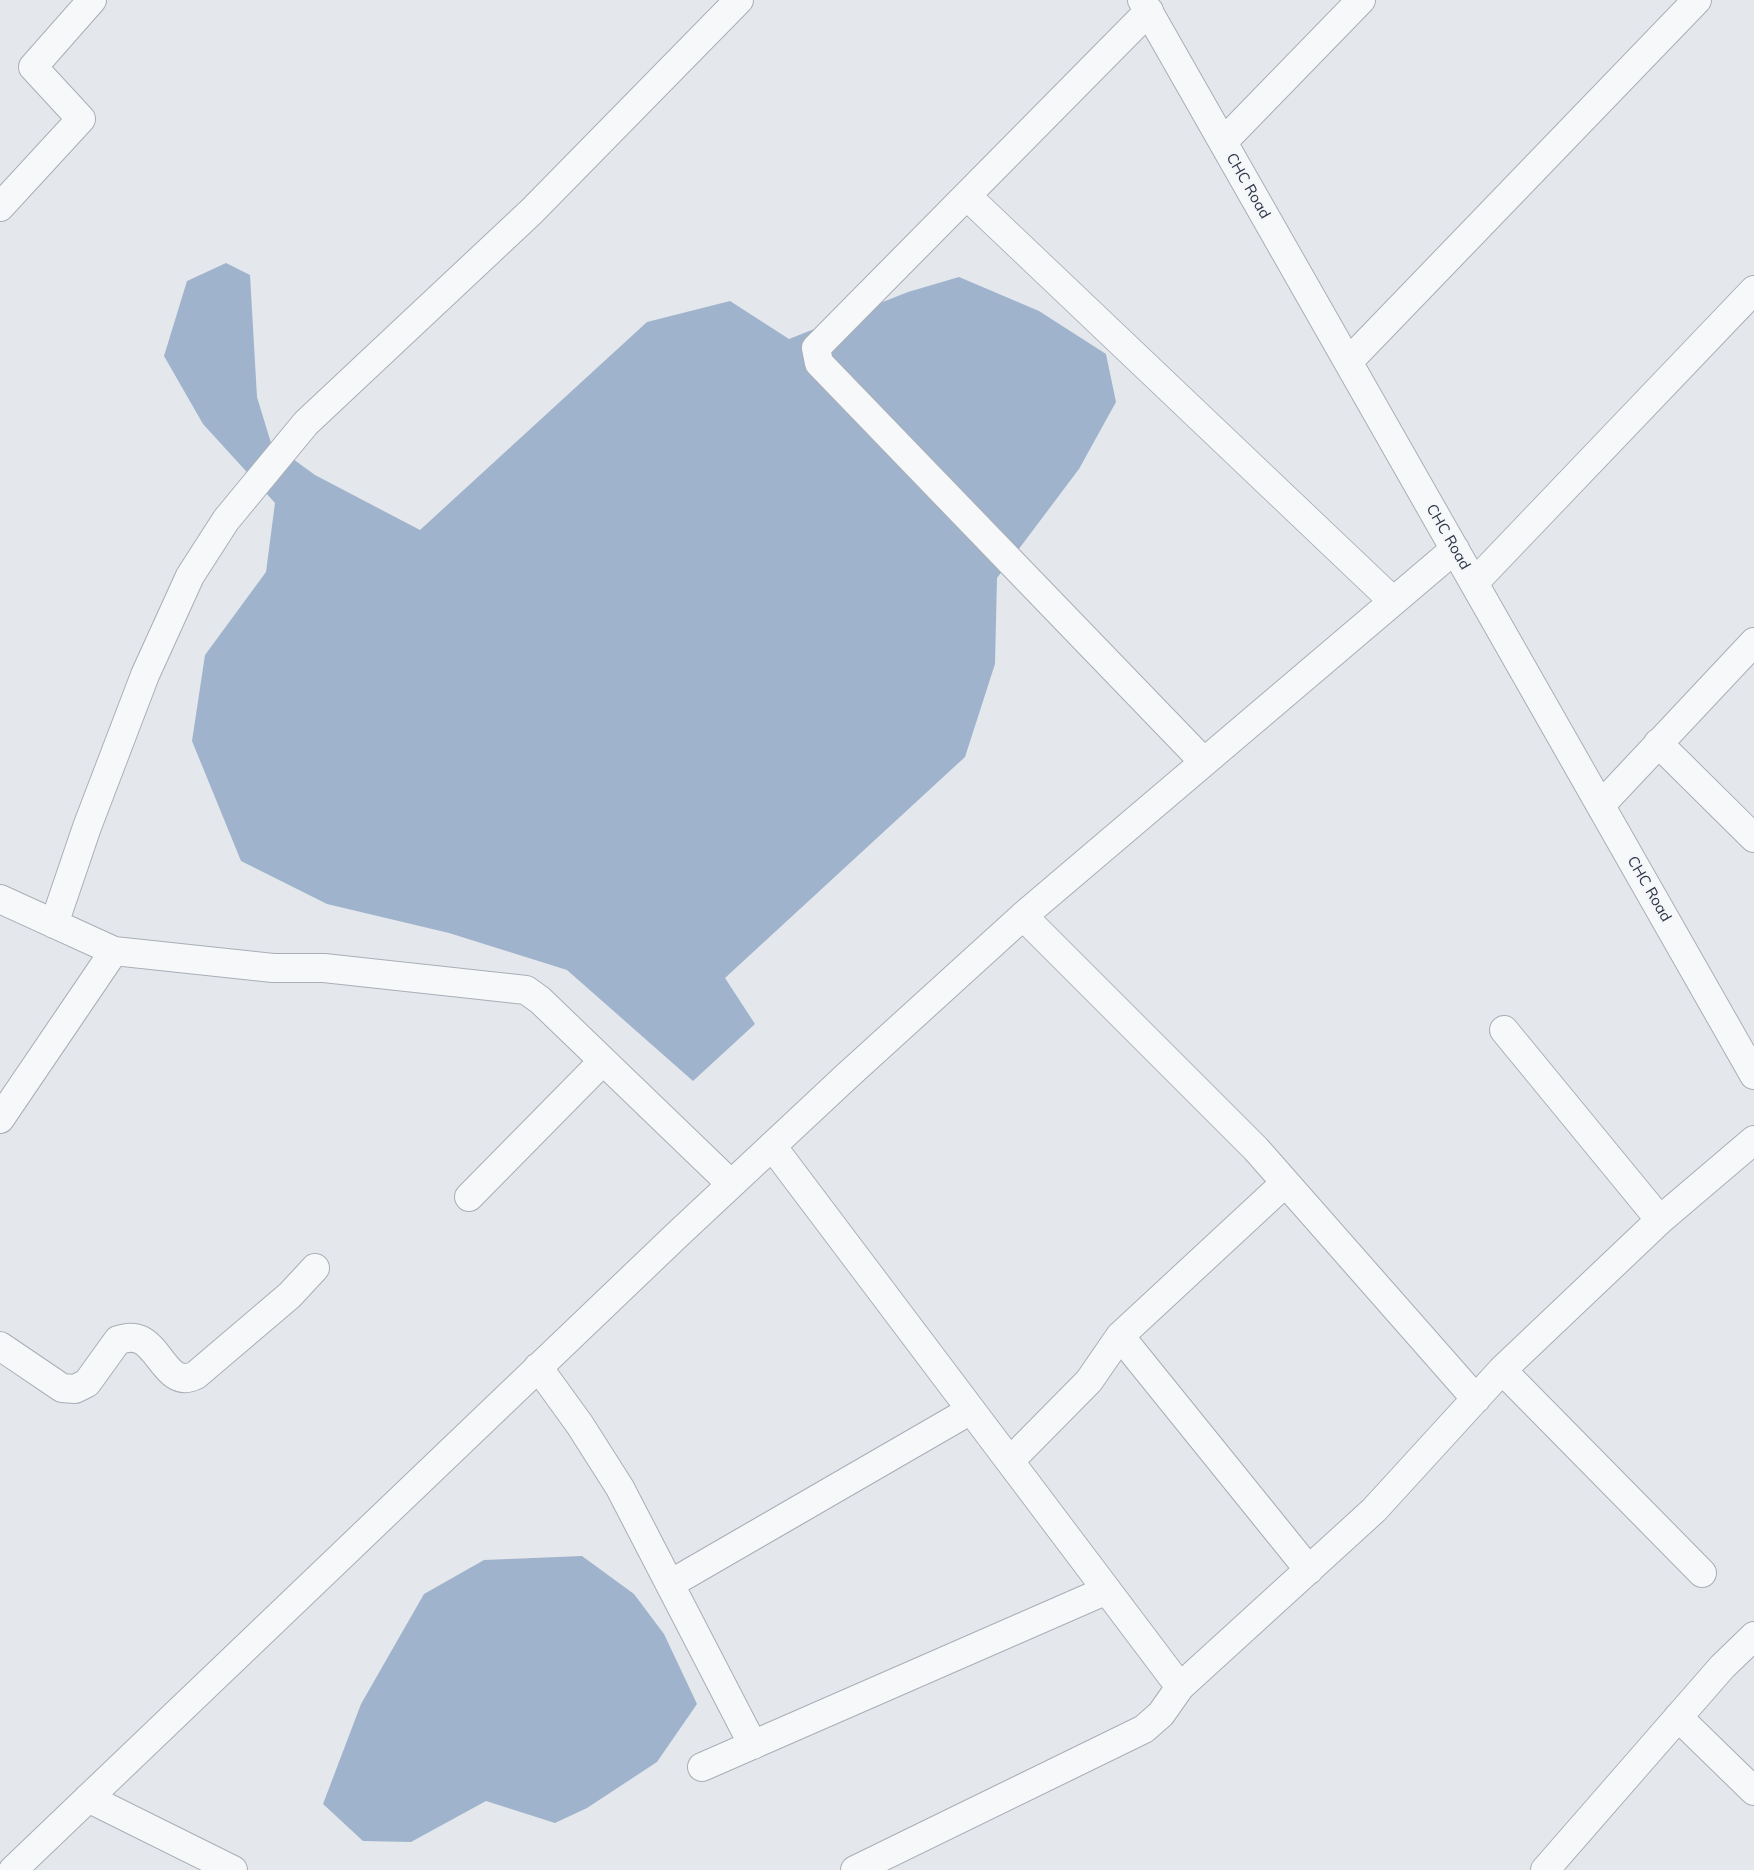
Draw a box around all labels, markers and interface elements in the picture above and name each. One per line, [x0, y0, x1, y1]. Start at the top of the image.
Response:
street label: CHC Road [1222, 150, 1274, 222]
street label: CHC Road [1422, 501, 1474, 573]
street label: CHC Road [1623, 853, 1675, 925]

